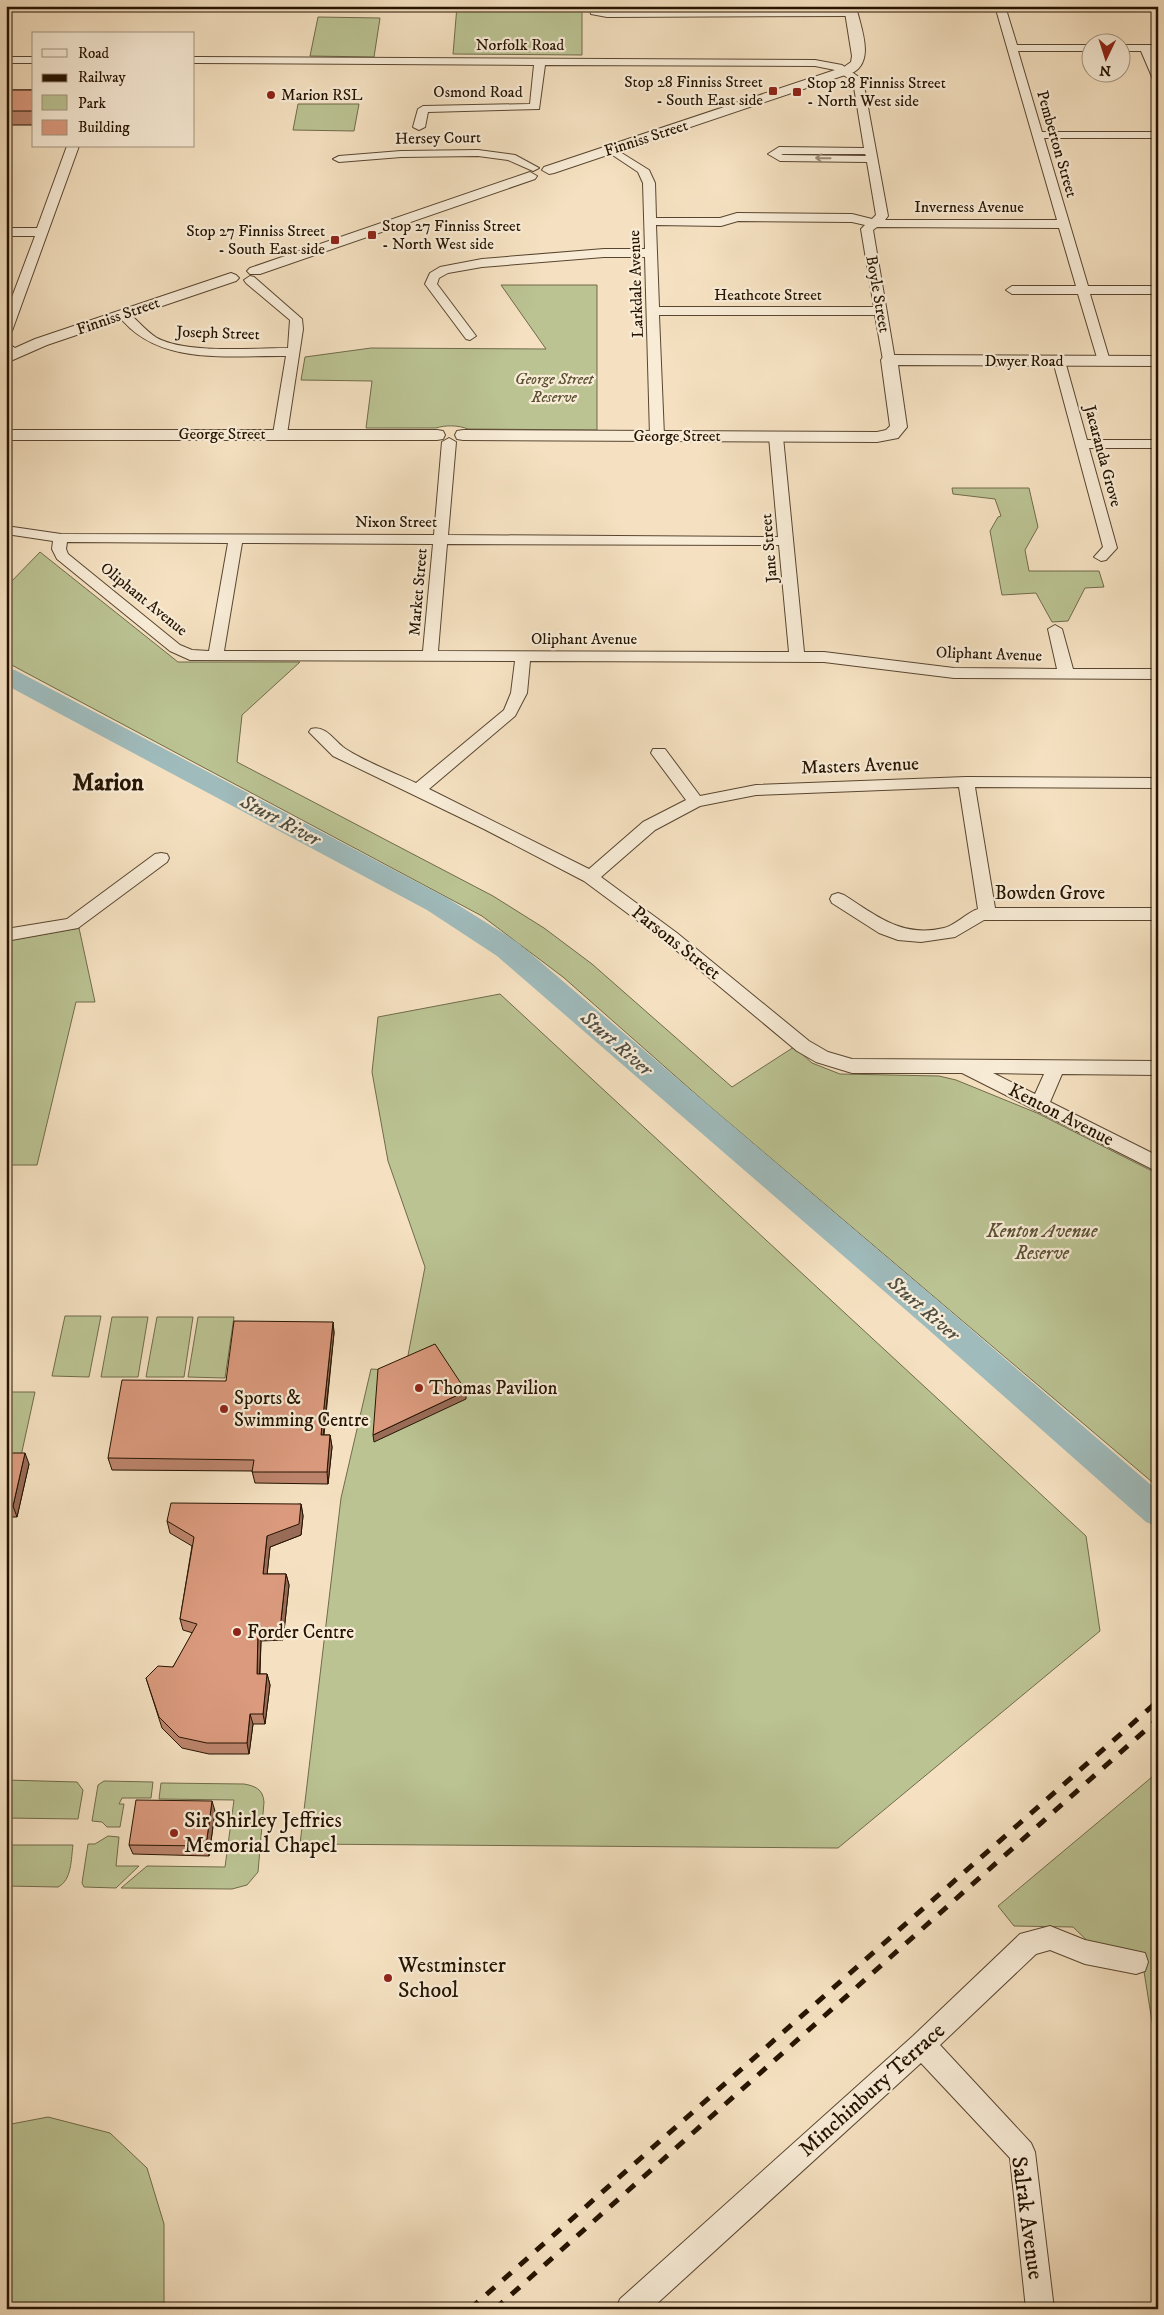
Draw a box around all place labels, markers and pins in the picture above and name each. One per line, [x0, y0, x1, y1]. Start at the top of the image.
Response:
place label: Stop 28 Finniss Street - South East side [624, 72, 763, 110]
place label: Stop 28 Finniss Street - North West side [807, 73, 946, 111]
place label: Marion RSL [281, 85, 363, 105]
marker: Stop 28 Finniss Street - South East side [767, 85, 779, 97]
marker: Stop 28 Finniss Street - North West side [791, 86, 803, 98]
marker: Marion RSL [265, 89, 277, 101]
place label: Stop 27 Finniss Street - North West side [382, 216, 521, 254]
place label: Stop 27 Finniss Street - South East side [186, 221, 325, 259]
marker: Stop 27 Finniss Street - North West side [366, 229, 378, 241]
marker: Stop 27 Finniss Street - South East side [329, 234, 341, 246]
place label: Thomas Pavilion [429, 1377, 557, 1400]
marker: Thomas Pavilion [413, 1382, 425, 1394]
place label: Sports & Swimming Centre [234, 1387, 369, 1432]
marker: Sports & Swimming Centre [218, 1403, 230, 1415]
place label: Forder Centre [247, 1621, 354, 1644]
marker: Forder Centre [231, 1626, 243, 1638]
place label: Sir Shirley Jeffries Memorial Chapel [184, 1807, 342, 1859]
marker: Sir Shirley Jeffries Memorial Chapel [168, 1827, 180, 1839]
place label: Westminster School [397, 1952, 507, 2004]
marker: Westminster School [382, 1972, 394, 1984]

